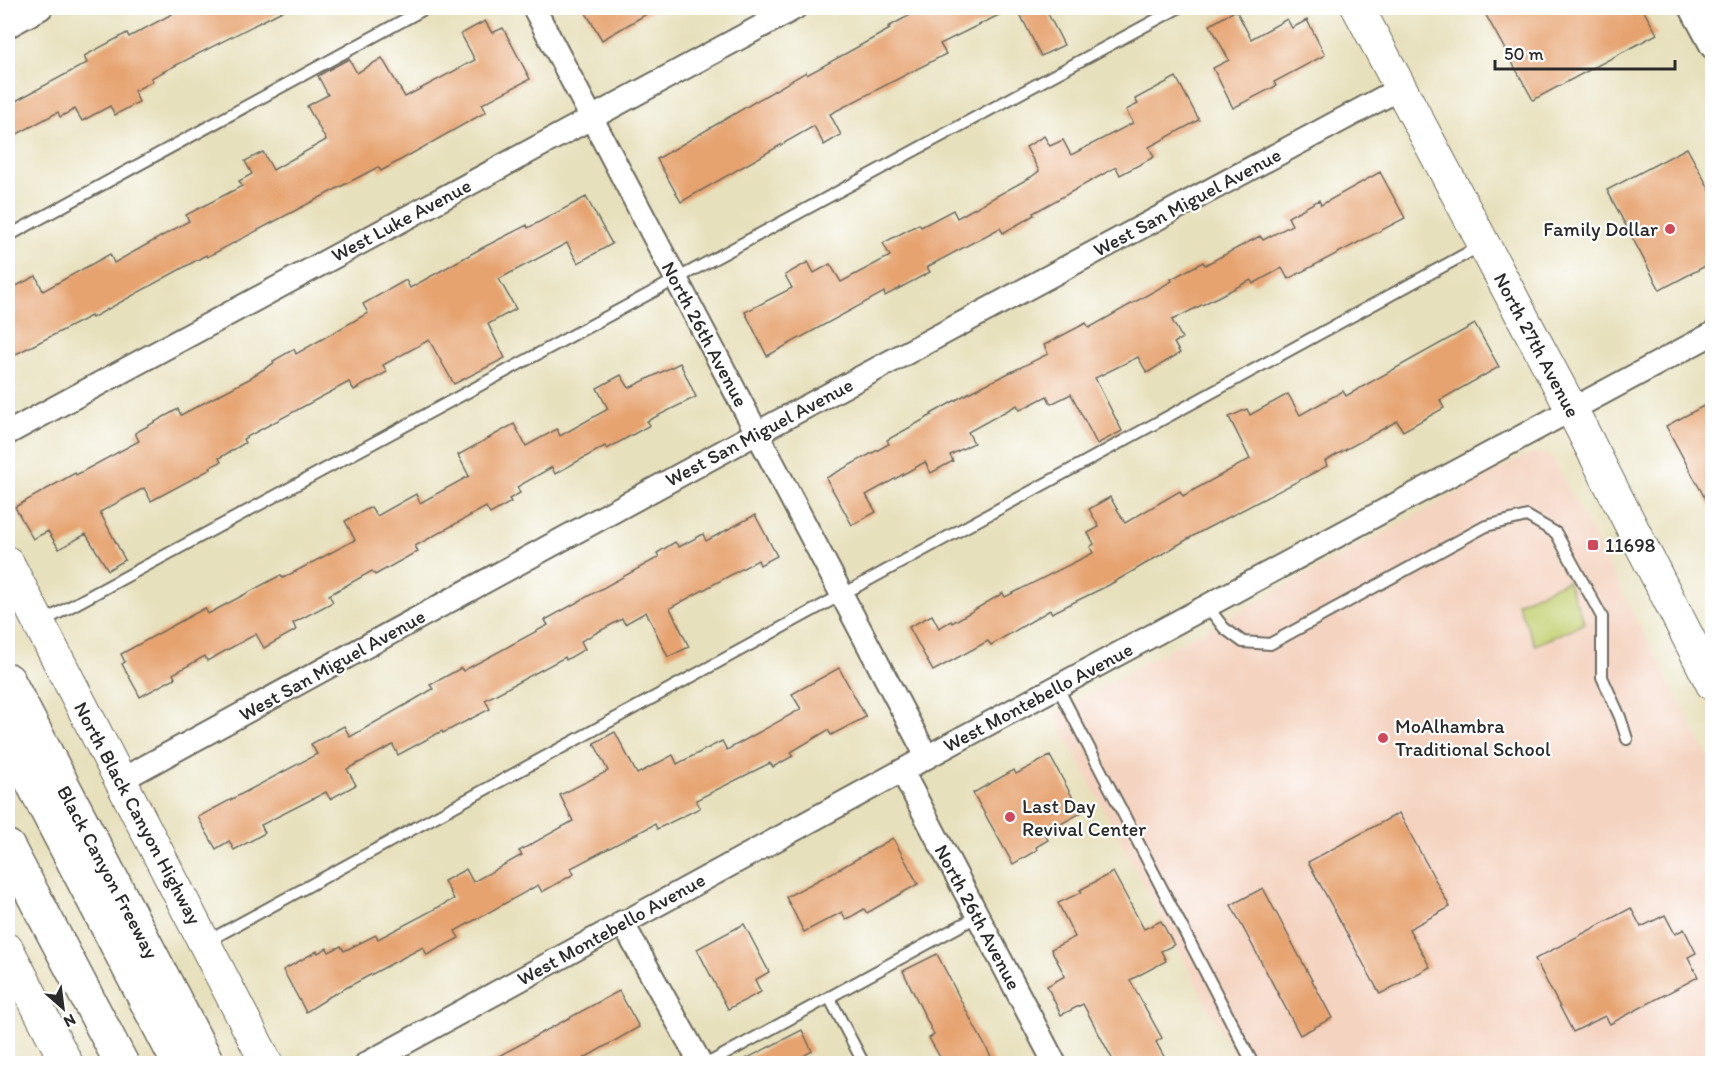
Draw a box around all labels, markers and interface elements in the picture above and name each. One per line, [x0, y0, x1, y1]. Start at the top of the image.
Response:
scale bar [1495, 33, 1675, 71]
text: 50 m [1504, 43, 1544, 65]
street label: West San Miguel Avenue [1089, 142, 1285, 262]
street label: West Luke Avenue [327, 173, 475, 267]
place label: Family Dollar [1543, 217, 1658, 241]
marker: Family Dollar [1663, 222, 1677, 236]
street label: North 26th Avenue [657, 257, 753, 411]
street label: North 27th Avenue [1489, 269, 1585, 421]
street label: West San Miguel Avenue [661, 372, 857, 492]
place label: 11698 [1605, 533, 1656, 557]
marker: 11698 [1586, 538, 1600, 552]
street label: West San Miguel Avenue [235, 604, 429, 726]
street label: West Montebello Avenue [939, 637, 1137, 757]
street label: North Black Canyon Highway [69, 698, 207, 929]
place label: MoAlhambra Traditional School [1395, 714, 1551, 761]
marker: MoAlhambra Traditional School [1376, 731, 1390, 745]
street label: Black Canyon Freeway [52, 781, 164, 963]
place label: Last Day Revival Center [1022, 794, 1146, 841]
marker: Last Day Revival Center [1003, 810, 1017, 824]
street label: North 26th Avenue [930, 840, 1026, 994]
street label: West Montebello Avenue [513, 867, 709, 991]
north arrow [33, 978, 93, 1038]
text: N [61, 1010, 79, 1032]

